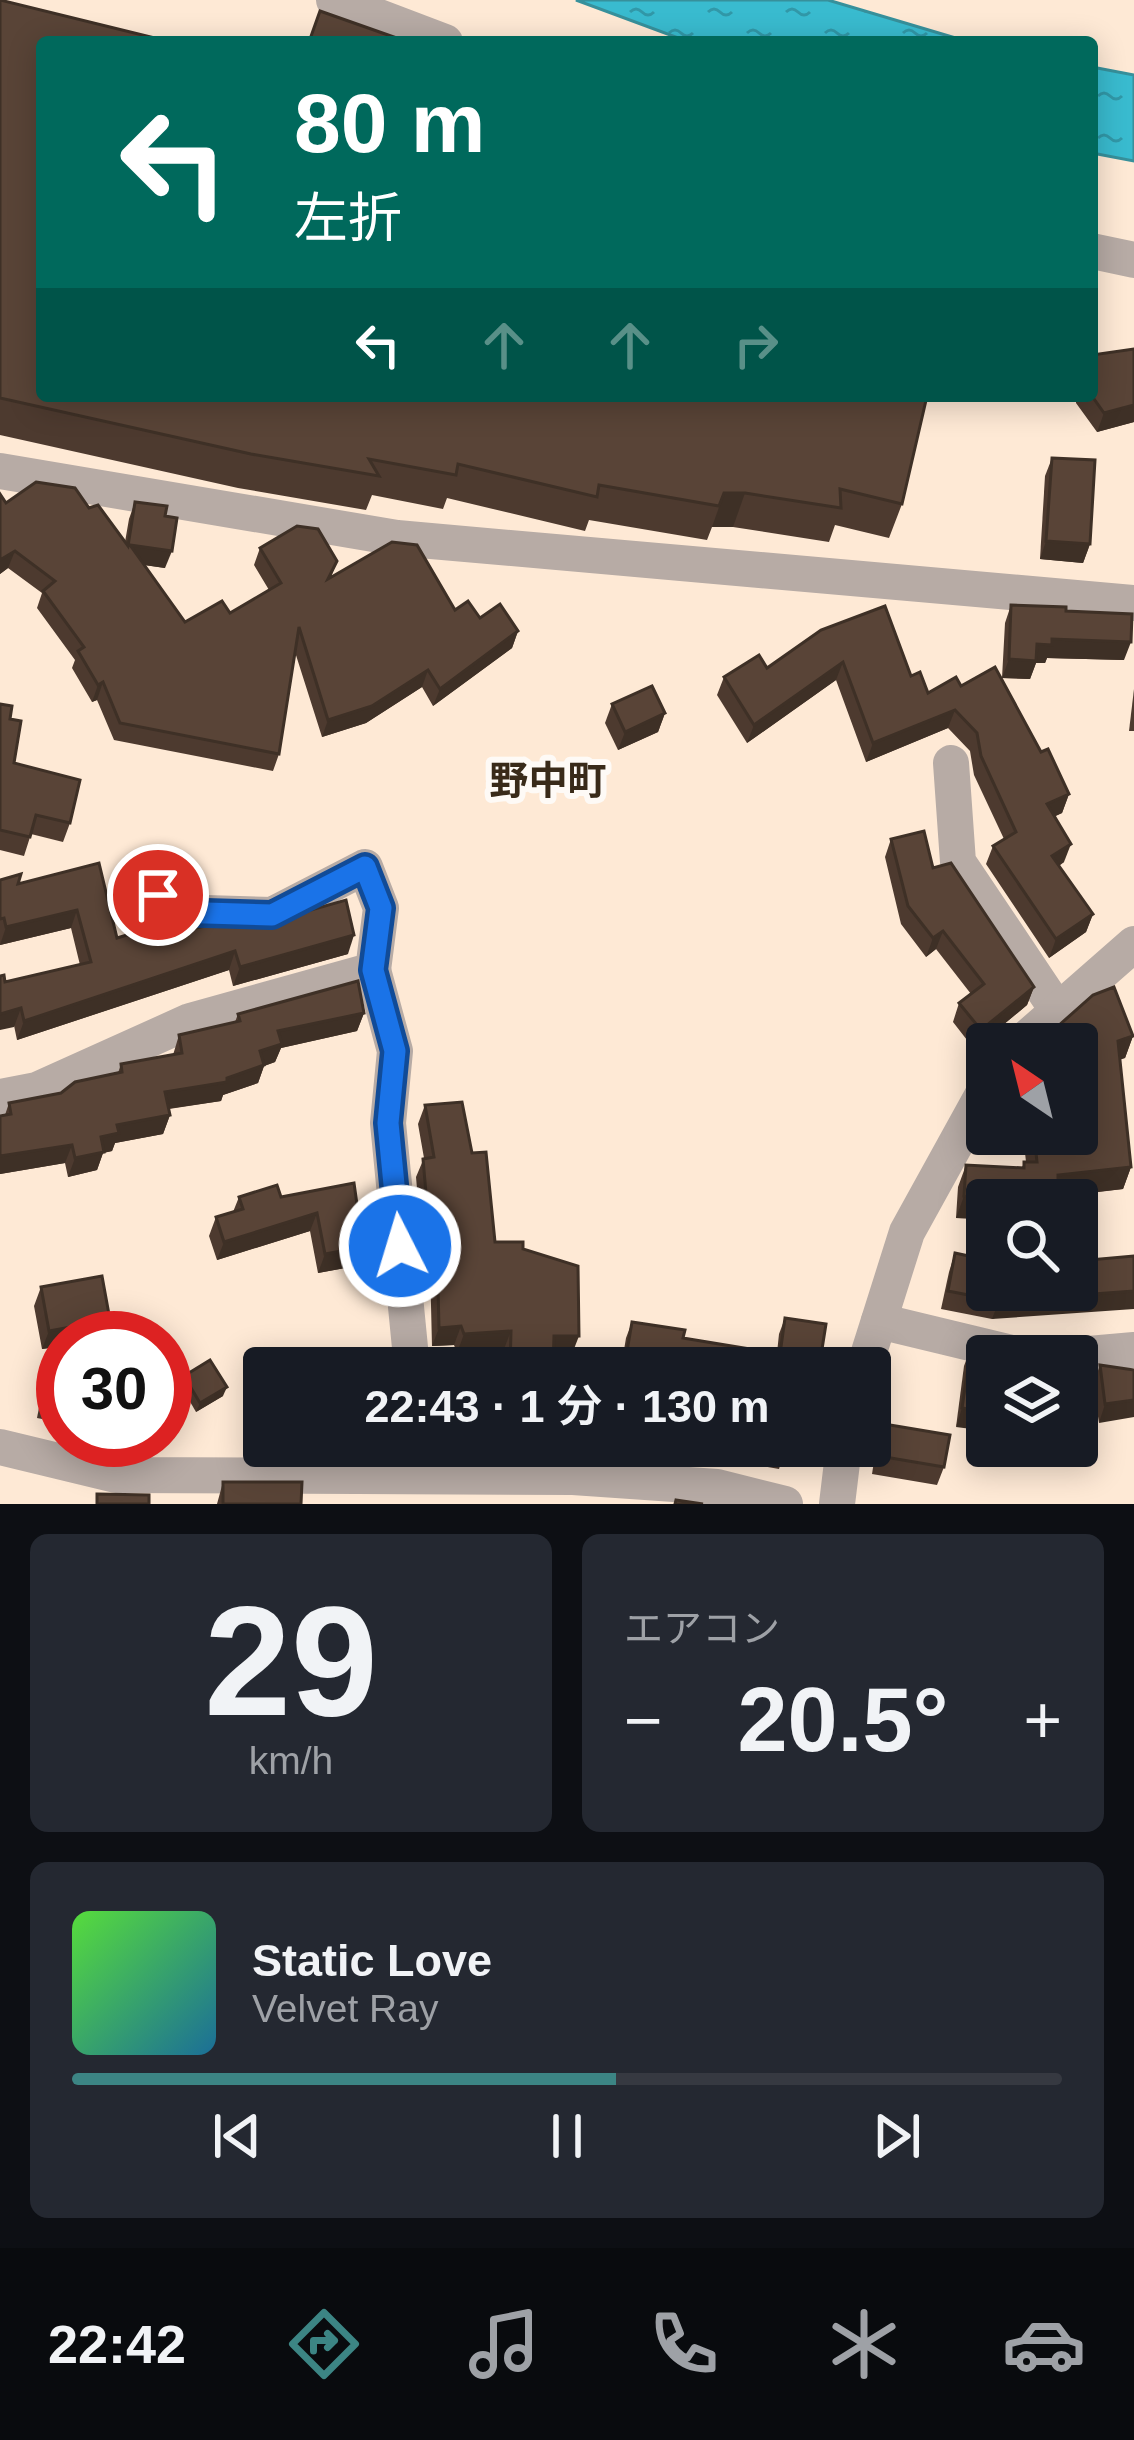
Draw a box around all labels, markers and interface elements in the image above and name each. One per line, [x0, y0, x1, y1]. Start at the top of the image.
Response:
text: 80 m [294, 76, 485, 170]
icon: left [96, 84, 252, 240]
text: 左折 [294, 188, 402, 248]
icon: left [345, 312, 411, 378]
icon: ahead [471, 312, 537, 378]
icon: ahead [597, 312, 663, 378]
icon: right [723, 312, 789, 378]
district label: 野中町 [489, 759, 607, 802]
pin [107, 844, 209, 946]
icon: arrive [125, 862, 191, 928]
north arrow [966, 1023, 1098, 1155]
map controls [966, 1023, 1098, 1467]
button: search [966, 1179, 1098, 1311]
position arrow [337, 1183, 463, 1309]
speed limit sign: 30 [36, 1311, 192, 1467]
button: layers [966, 1335, 1098, 1467]
text: 22:43 · 1 分 · 130 m [364, 1381, 770, 1432]
text: 29 [204, 1574, 378, 1748]
text: エアコン [624, 1607, 780, 1650]
text: 20.5° [737, 1670, 949, 1770]
text: − [624, 1683, 663, 1757]
text: + [1023, 1683, 1062, 1757]
text: km/h [249, 1739, 333, 1782]
text: Static Love [252, 1935, 492, 1986]
text: Velvet Ray [252, 1987, 438, 2030]
icon: previous [204, 2103, 270, 2169]
icon: pause [534, 2103, 600, 2169]
icon: next [864, 2103, 930, 2169]
icon: directions [282, 2302, 366, 2386]
icon: music [462, 2302, 546, 2386]
icon: phone [642, 2302, 726, 2386]
icon: climate [822, 2302, 906, 2386]
icon: car [1002, 2302, 1086, 2386]
text: 22:42 [48, 2314, 186, 2374]

